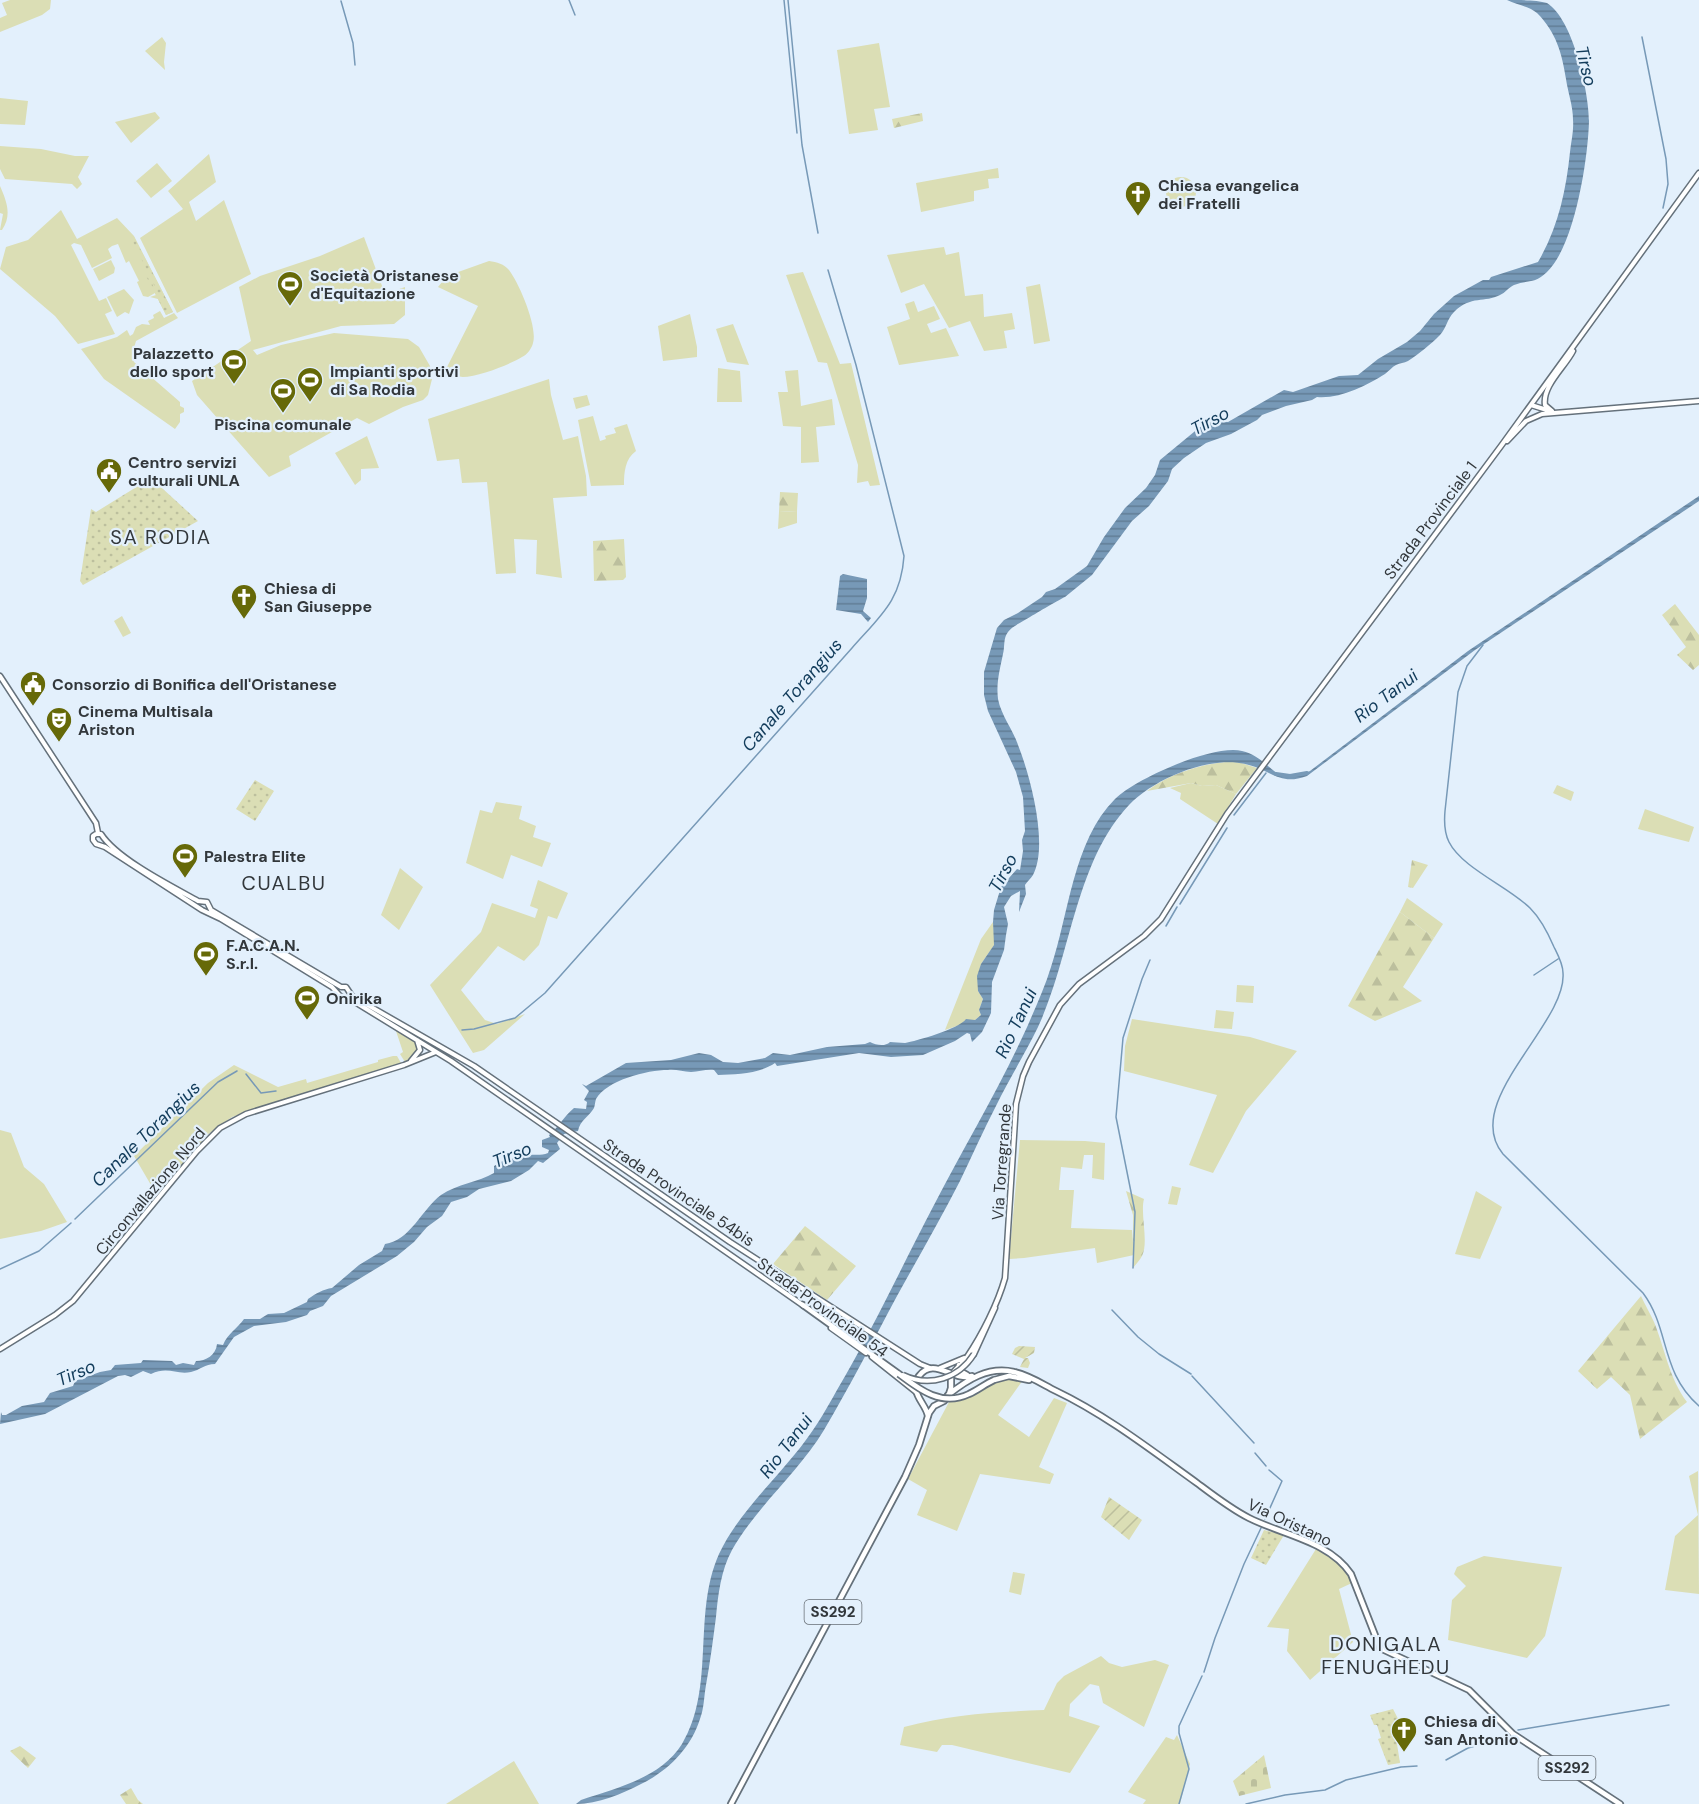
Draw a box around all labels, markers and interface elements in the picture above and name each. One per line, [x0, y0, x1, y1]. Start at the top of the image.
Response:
water label: Tirso [1569, 43, 1603, 89]
place label: Chiesa evangelica dei Fratelli [1158, 175, 1299, 214]
church icon: Chiesa evangelica dei Fratelli [1123, 179, 1153, 217]
place label: Società Oristanese d'Equitazione [310, 265, 459, 304]
sports icon: Società Oristanese d'Equitazione [275, 269, 305, 307]
place label: Palazzetto dello sport [130, 343, 214, 382]
sports icon: Palazzetto dello sport [219, 347, 249, 385]
place label: Impianti sportivi di Sa Rodia [330, 361, 459, 400]
sports icon: Impianti sportivi di Sa Rodia [295, 365, 325, 403]
sports icon: Piscina comunale [268, 376, 298, 414]
water label: Tirso [1187, 401, 1233, 441]
place label: Piscina comunale [214, 414, 352, 435]
place label: Centro servizi culturali UNLA [128, 452, 240, 491]
public building icon: Centro servizi culturali UNLA [94, 456, 124, 494]
street label: Strada Provinciale 1 [1379, 457, 1482, 583]
district label: SA RODIA [110, 524, 212, 550]
place label: Chiesa di San Giuseppe [264, 578, 372, 617]
church icon: Chiesa di San Giuseppe [229, 582, 259, 620]
water label: Canale Torangius [736, 633, 848, 757]
water label: Rio Tanui [1349, 664, 1424, 728]
public building icon: Consorzio di Bonifica dell'Oristanese [18, 669, 48, 707]
place label: Consorzio di Bonifica dell'Oristanese [52, 674, 337, 695]
place label: Cinema Multisala Ariston [78, 701, 213, 740]
theatre icon: Cinema Multisala Ariston [44, 705, 74, 743]
sports icon: Palestra Elite [170, 841, 200, 879]
place label: Palestra Elite [204, 846, 306, 867]
water label: Tirso [983, 850, 1023, 896]
district label: CUALBU [242, 870, 326, 896]
place label: F.A.C.A.N. S.r.l. [226, 935, 300, 974]
sports icon: F.A.C.A.N. S.r.l. [191, 939, 221, 977]
sports icon: Onirika [292, 983, 322, 1021]
water label: Rio Tanui [989, 983, 1043, 1062]
place label: Onirika [326, 988, 382, 1009]
water label: Canale Torangius [86, 1076, 206, 1192]
street label: Via Torregrande [987, 1103, 1016, 1221]
street label: Circonvallazione Nord [91, 1123, 210, 1260]
street label: Strada Provinciale 54bis [599, 1134, 759, 1251]
water label: Tirso [489, 1136, 535, 1174]
street label: Strada Provinciale 54 [753, 1253, 892, 1362]
water label: Tirso [53, 1354, 99, 1392]
water label: Rio Tanui [754, 1408, 818, 1483]
street label: Via Oristano [1244, 1494, 1335, 1551]
road number: SS292 [804, 1600, 862, 1624]
district label: DONIGALA FENUGHEDU [1321, 1631, 1451, 1680]
place label: Chiesa di San Antonio [1424, 1711, 1518, 1750]
church icon: Chiesa di San Antonio [1389, 1715, 1419, 1753]
road number: SS292 [1538, 1756, 1596, 1780]

